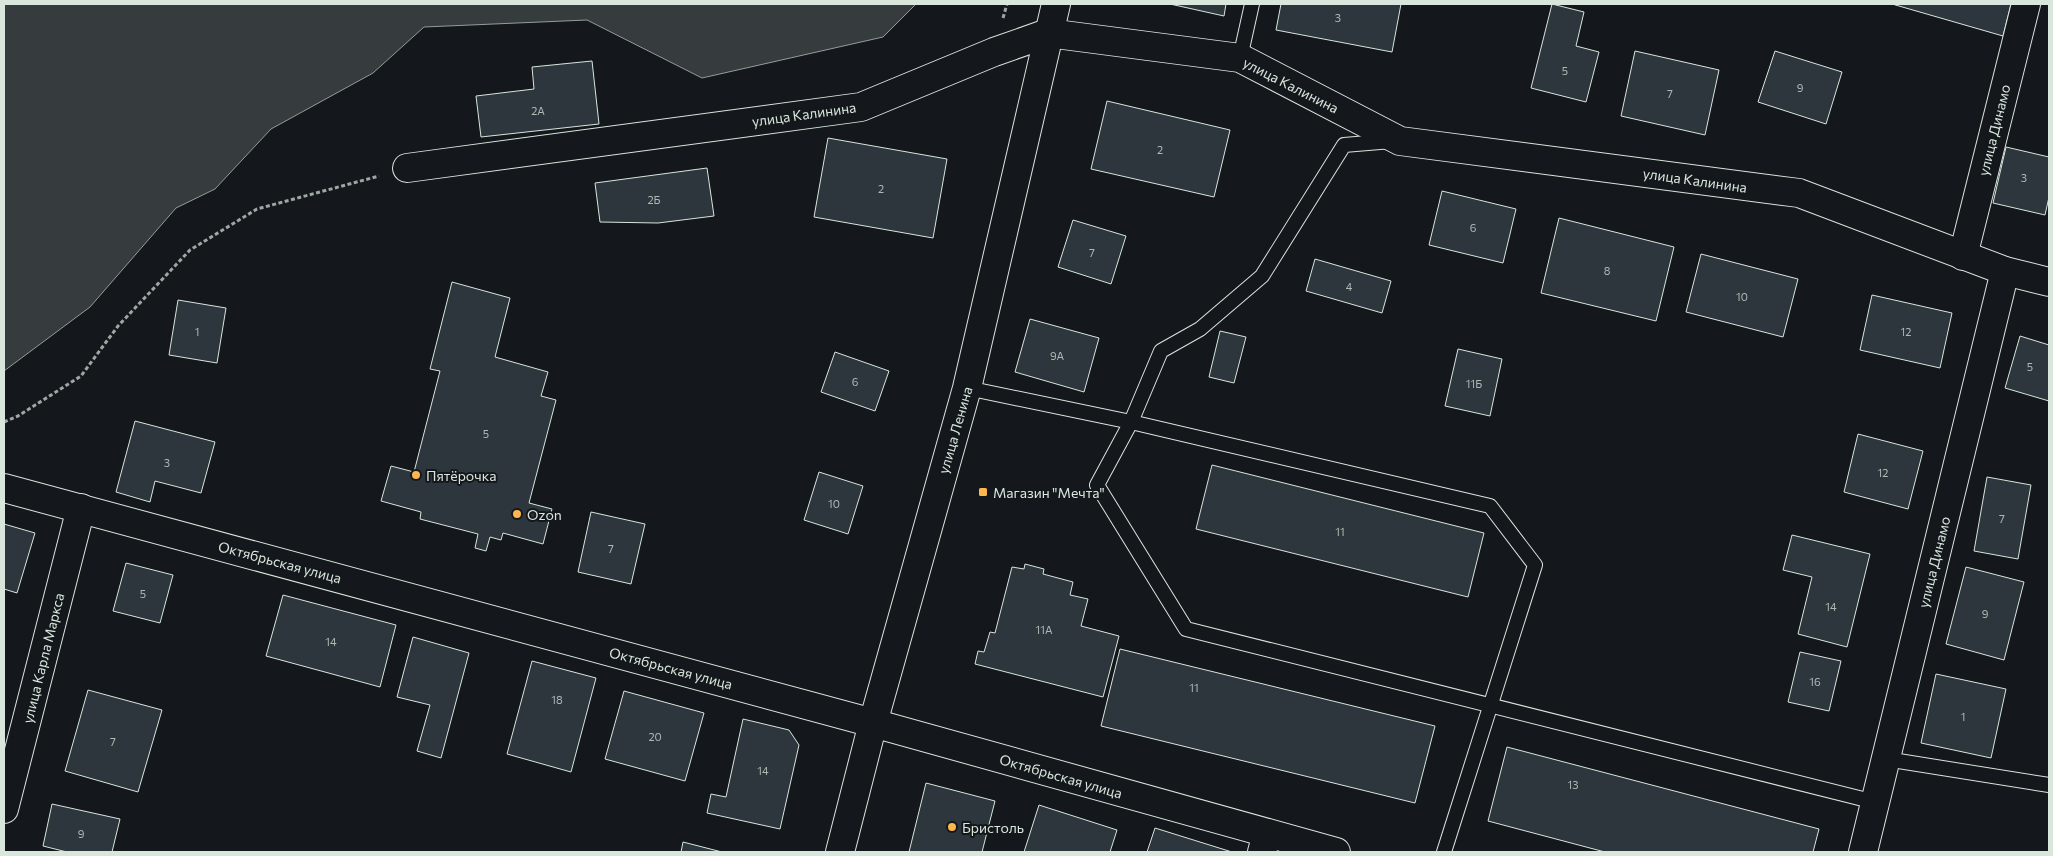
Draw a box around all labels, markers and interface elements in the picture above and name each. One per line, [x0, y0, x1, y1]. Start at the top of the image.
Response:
house number: 3 [1335, 11, 1341, 24]
street label: улица Калинина [1240, 54, 1342, 116]
house number: 5 [1562, 64, 1568, 77]
house number: 9 [1797, 81, 1804, 94]
street label: улица Динамо [1974, 83, 2014, 177]
house number: 7 [1667, 87, 1673, 100]
street label: улица Калинина [751, 98, 857, 130]
house number: 2А [531, 104, 545, 117]
house number: 2 [1157, 143, 1163, 156]
street label: улица Калинина [1642, 164, 1748, 196]
house number: 3 [2021, 171, 2027, 184]
house number: 2 [878, 182, 884, 195]
house number: 2Б [648, 193, 661, 206]
house number: 6 [1470, 221, 1477, 234]
house number: 7 [1089, 246, 1095, 259]
house number: 8 [1604, 264, 1611, 277]
house number: 4 [1346, 280, 1353, 293]
house number: 10 [1736, 290, 1748, 303]
house number: 1 [195, 325, 199, 338]
house number: 12 [1901, 325, 1911, 338]
house number: 9А [1050, 349, 1064, 362]
house number: 5 [2027, 360, 2033, 373]
house number: 6 [852, 375, 859, 388]
house number: 11Б [1466, 377, 1482, 390]
street label: улица Ленина [934, 384, 976, 476]
house number: 5 [483, 427, 489, 440]
house number: 3 [164, 456, 170, 469]
house number: 12 [1878, 466, 1888, 479]
place label: Пятёрочка [426, 467, 496, 484]
marker: Пятёрочка [410, 469, 422, 481]
place label: Магазин "Мечта" [993, 484, 1105, 501]
marker: Магазин "Мечта" [977, 486, 989, 498]
house number: 10 [828, 497, 840, 510]
place label: Ozon [527, 506, 562, 523]
marker: Ozon [511, 508, 523, 520]
house number: 7 [1999, 512, 2005, 525]
street label: улица Динамо [1914, 515, 1954, 609]
house number: 11 [1335, 525, 1345, 538]
street label: Октябрьская улица [217, 537, 343, 587]
house number: 7 [608, 542, 614, 555]
house number: 5 [140, 587, 146, 600]
street label: улица Карла Маркса [19, 591, 67, 725]
house number: 14 [1825, 600, 1837, 613]
house number: 9 [1982, 607, 1989, 620]
house number: 11А [1036, 623, 1053, 636]
house number: 14 [325, 635, 337, 648]
street label: Октябрьская улица [608, 643, 734, 693]
house number: 16 [1809, 675, 1821, 688]
house number: 11 [1189, 681, 1199, 694]
house number: 18 [551, 693, 563, 706]
house number: 1 [1961, 710, 1965, 723]
house number: 20 [648, 730, 662, 743]
house number: 7 [110, 735, 116, 748]
street label: Октябрьская улица [998, 750, 1124, 802]
house number: 14 [757, 764, 769, 777]
house number: 13 [1568, 778, 1578, 791]
place label: Бристоль [962, 819, 1024, 836]
marker: Бристоль [946, 821, 958, 833]
house number: 9 [78, 827, 85, 840]

